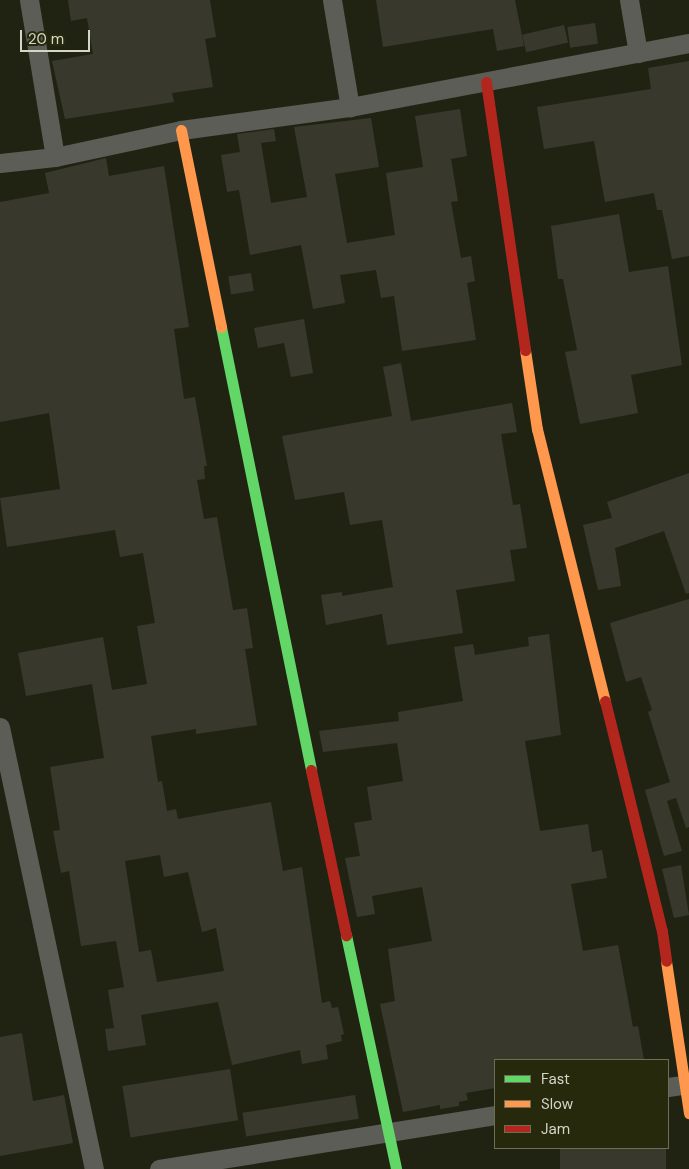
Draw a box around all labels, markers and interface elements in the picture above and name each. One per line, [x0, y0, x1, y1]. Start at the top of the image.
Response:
scale bar [22, 20, 92, 52]
text: 20 m [28, 29, 64, 49]
legend [494, 1059, 669, 1149]
text: Fast [541, 1069, 570, 1089]
text: Slow [541, 1094, 573, 1114]
text: Jam [541, 1119, 570, 1139]

